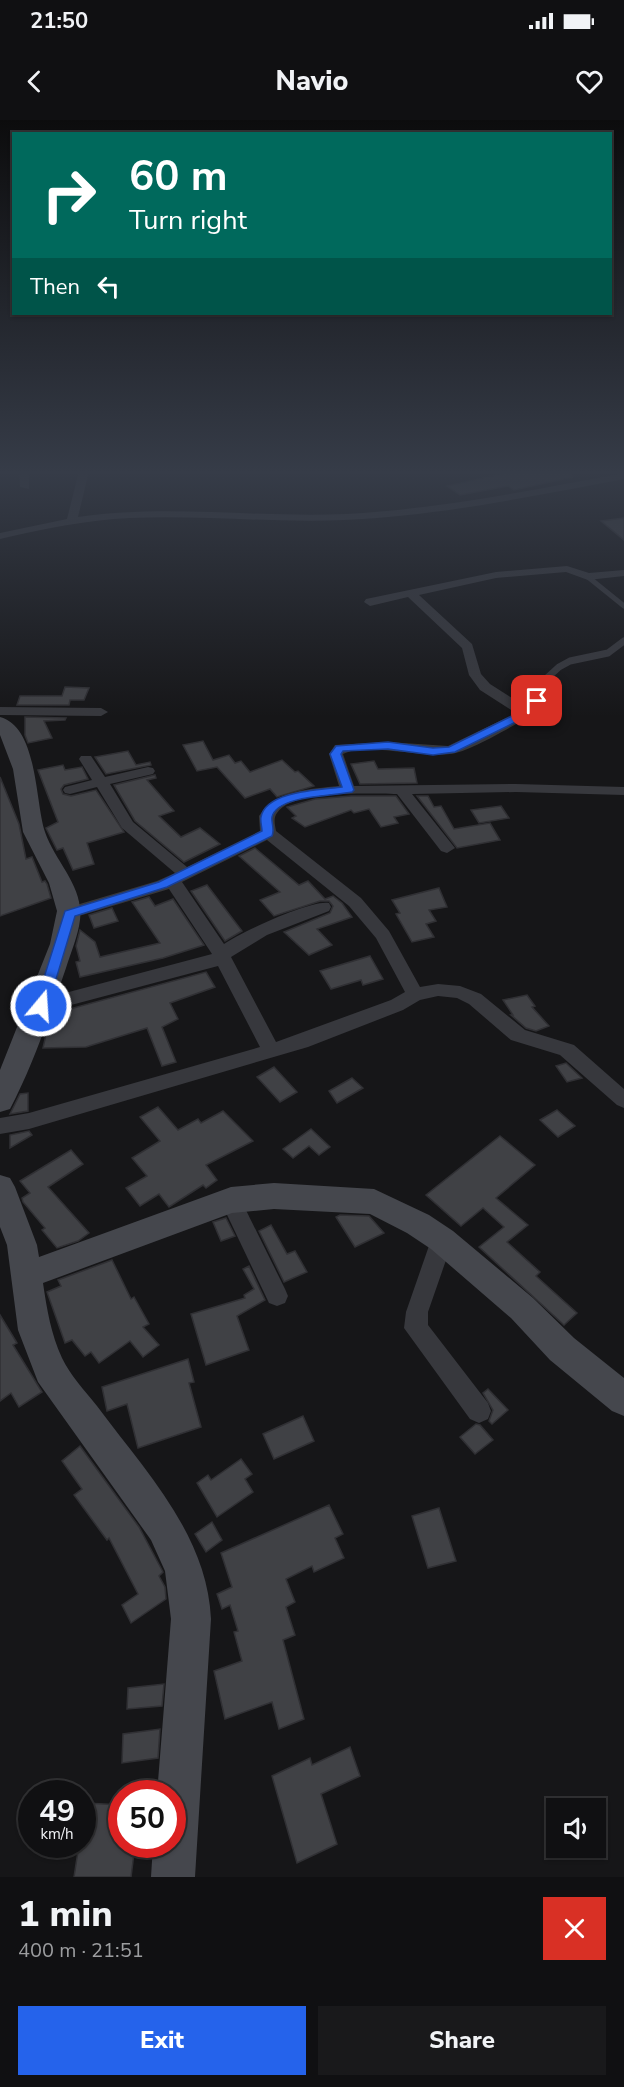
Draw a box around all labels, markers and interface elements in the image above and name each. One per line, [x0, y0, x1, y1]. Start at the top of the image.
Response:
text: 21:50 [30, 6, 88, 36]
text: Navio [276, 63, 348, 100]
icon: back [18, 65, 51, 98]
icon: heart [573, 65, 606, 98]
text: 60 m [129, 148, 228, 205]
icon: right [30, 156, 108, 234]
text: Turn right [129, 202, 247, 239]
icon: left [92, 270, 125, 303]
text: Then [30, 272, 80, 302]
pin [511, 675, 562, 726]
icon: arrive [520, 684, 553, 717]
position arrow [9, 974, 73, 1038]
speed limit sign: 50 [108, 1780, 186, 1858]
text: 49 [39, 1791, 75, 1832]
map controls [546, 1798, 606, 1858]
button: sound [546, 1798, 606, 1858]
text: km/h [40, 1824, 74, 1844]
text: 1 min [18, 1890, 113, 1939]
button: close [543, 1897, 606, 1960]
text: 400 m · 21:51 [18, 1937, 144, 1964]
button: Exit [18, 2006, 306, 2075]
button: Share [318, 2006, 606, 2075]

